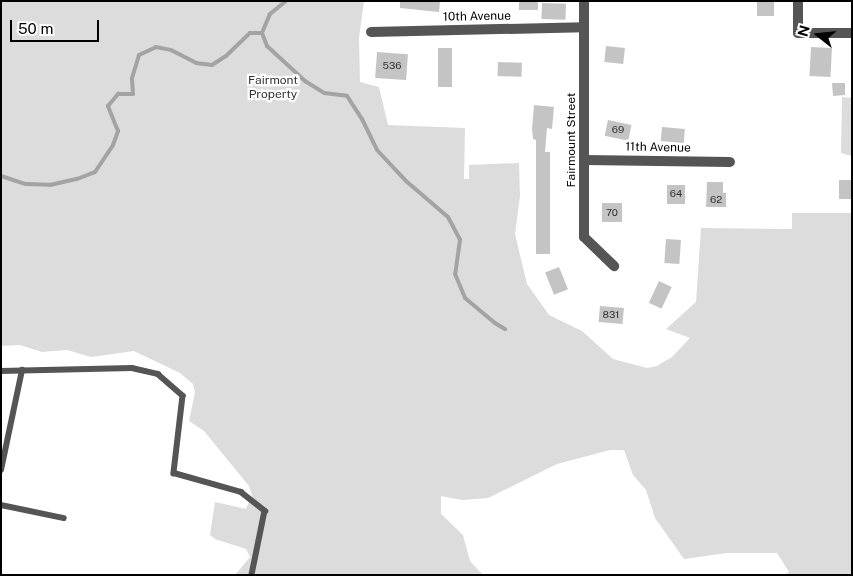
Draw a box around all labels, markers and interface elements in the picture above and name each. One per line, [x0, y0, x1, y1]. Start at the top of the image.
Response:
street label: 10th Avenue [443, 9, 511, 25]
scale bar [12, 10, 101, 42]
north arrow [793, 10, 843, 60]
text: 50 m [18, 20, 53, 37]
text: N [794, 23, 813, 38]
house number: 536 [383, 60, 401, 72]
park label: Fairmont Property [248, 74, 298, 102]
street label: Fairmount Street [565, 93, 579, 187]
house number: 69 [612, 124, 624, 136]
street label: 11th Avenue [625, 140, 691, 156]
house number: 64 [670, 188, 682, 200]
house number: 62 [710, 194, 722, 206]
house number: 70 [606, 207, 618, 219]
house number: 831 [603, 309, 619, 321]

